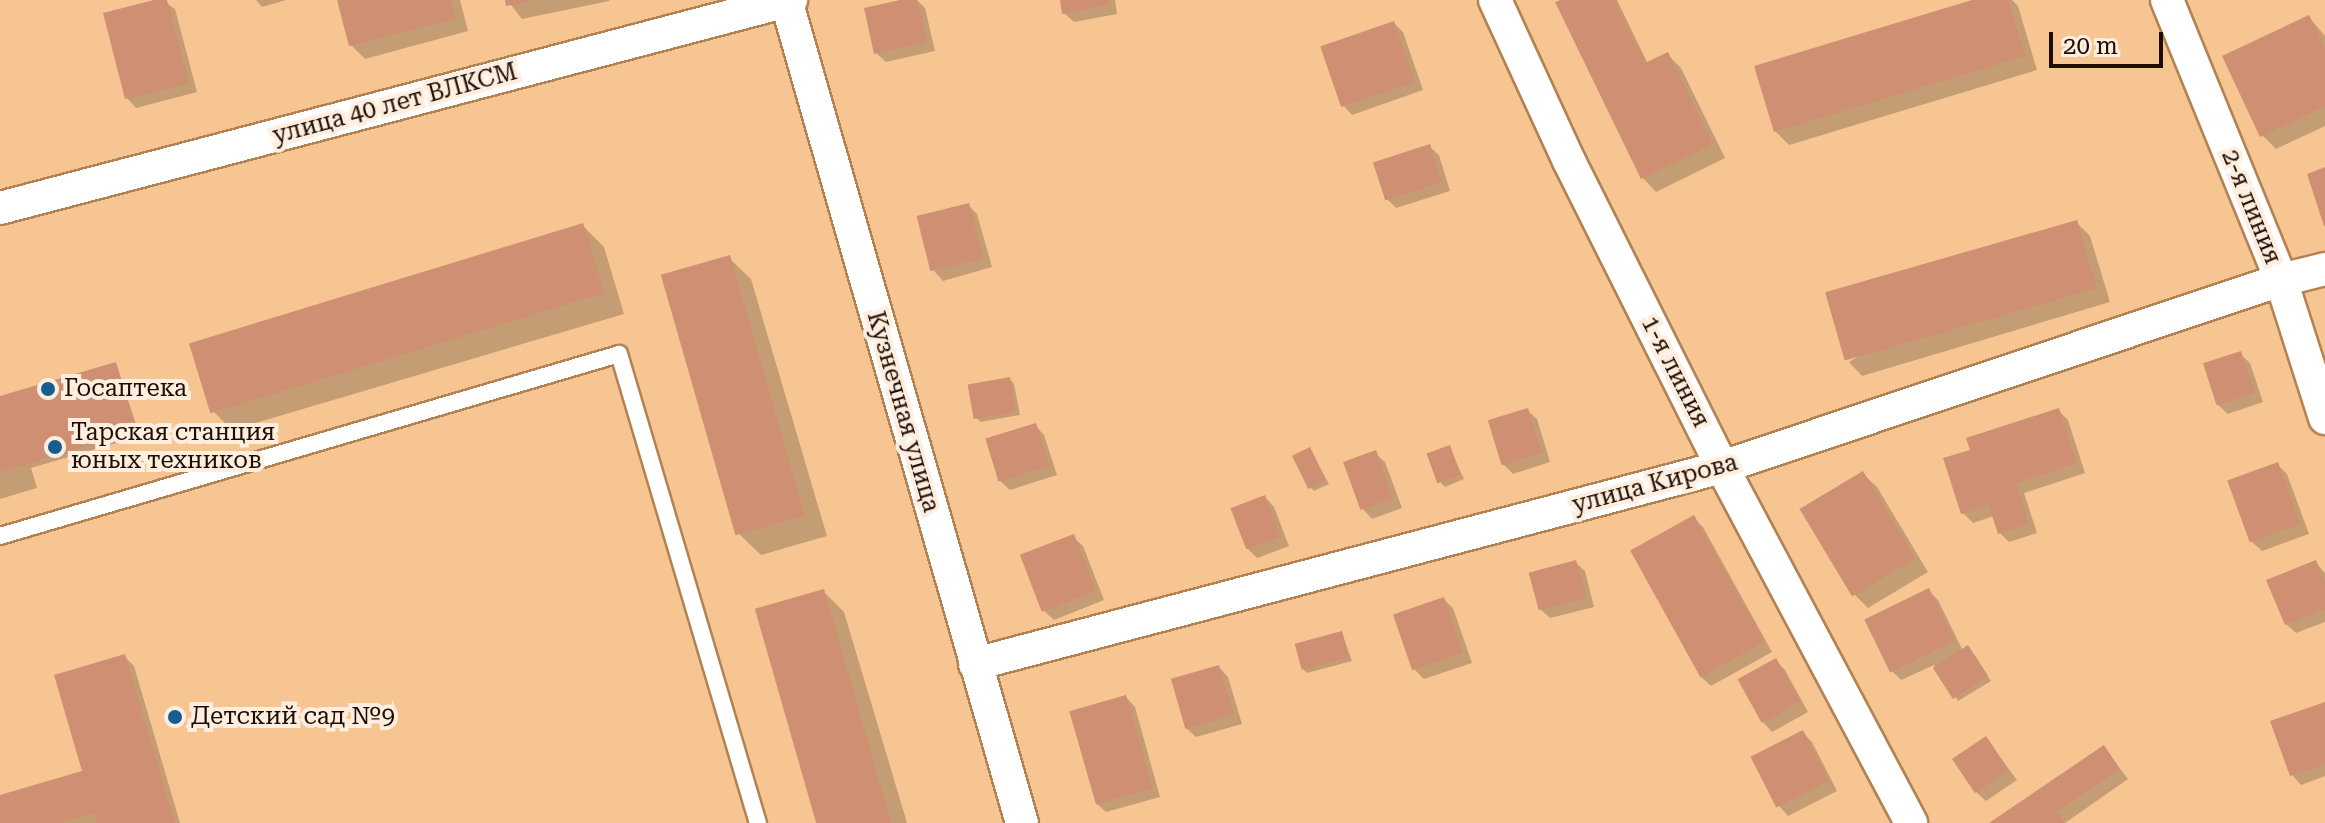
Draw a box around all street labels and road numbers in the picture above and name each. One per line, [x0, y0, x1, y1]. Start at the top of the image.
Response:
street label: улица 40 лет ВЛКСМ [270, 58, 520, 150]
street label: 2-я линия [2215, 146, 2287, 268]
street label: Кузнечная улица [861, 308, 945, 516]
street label: 1-я линия [1635, 312, 1715, 432]
street label: улица Кирова [1569, 448, 1741, 520]

